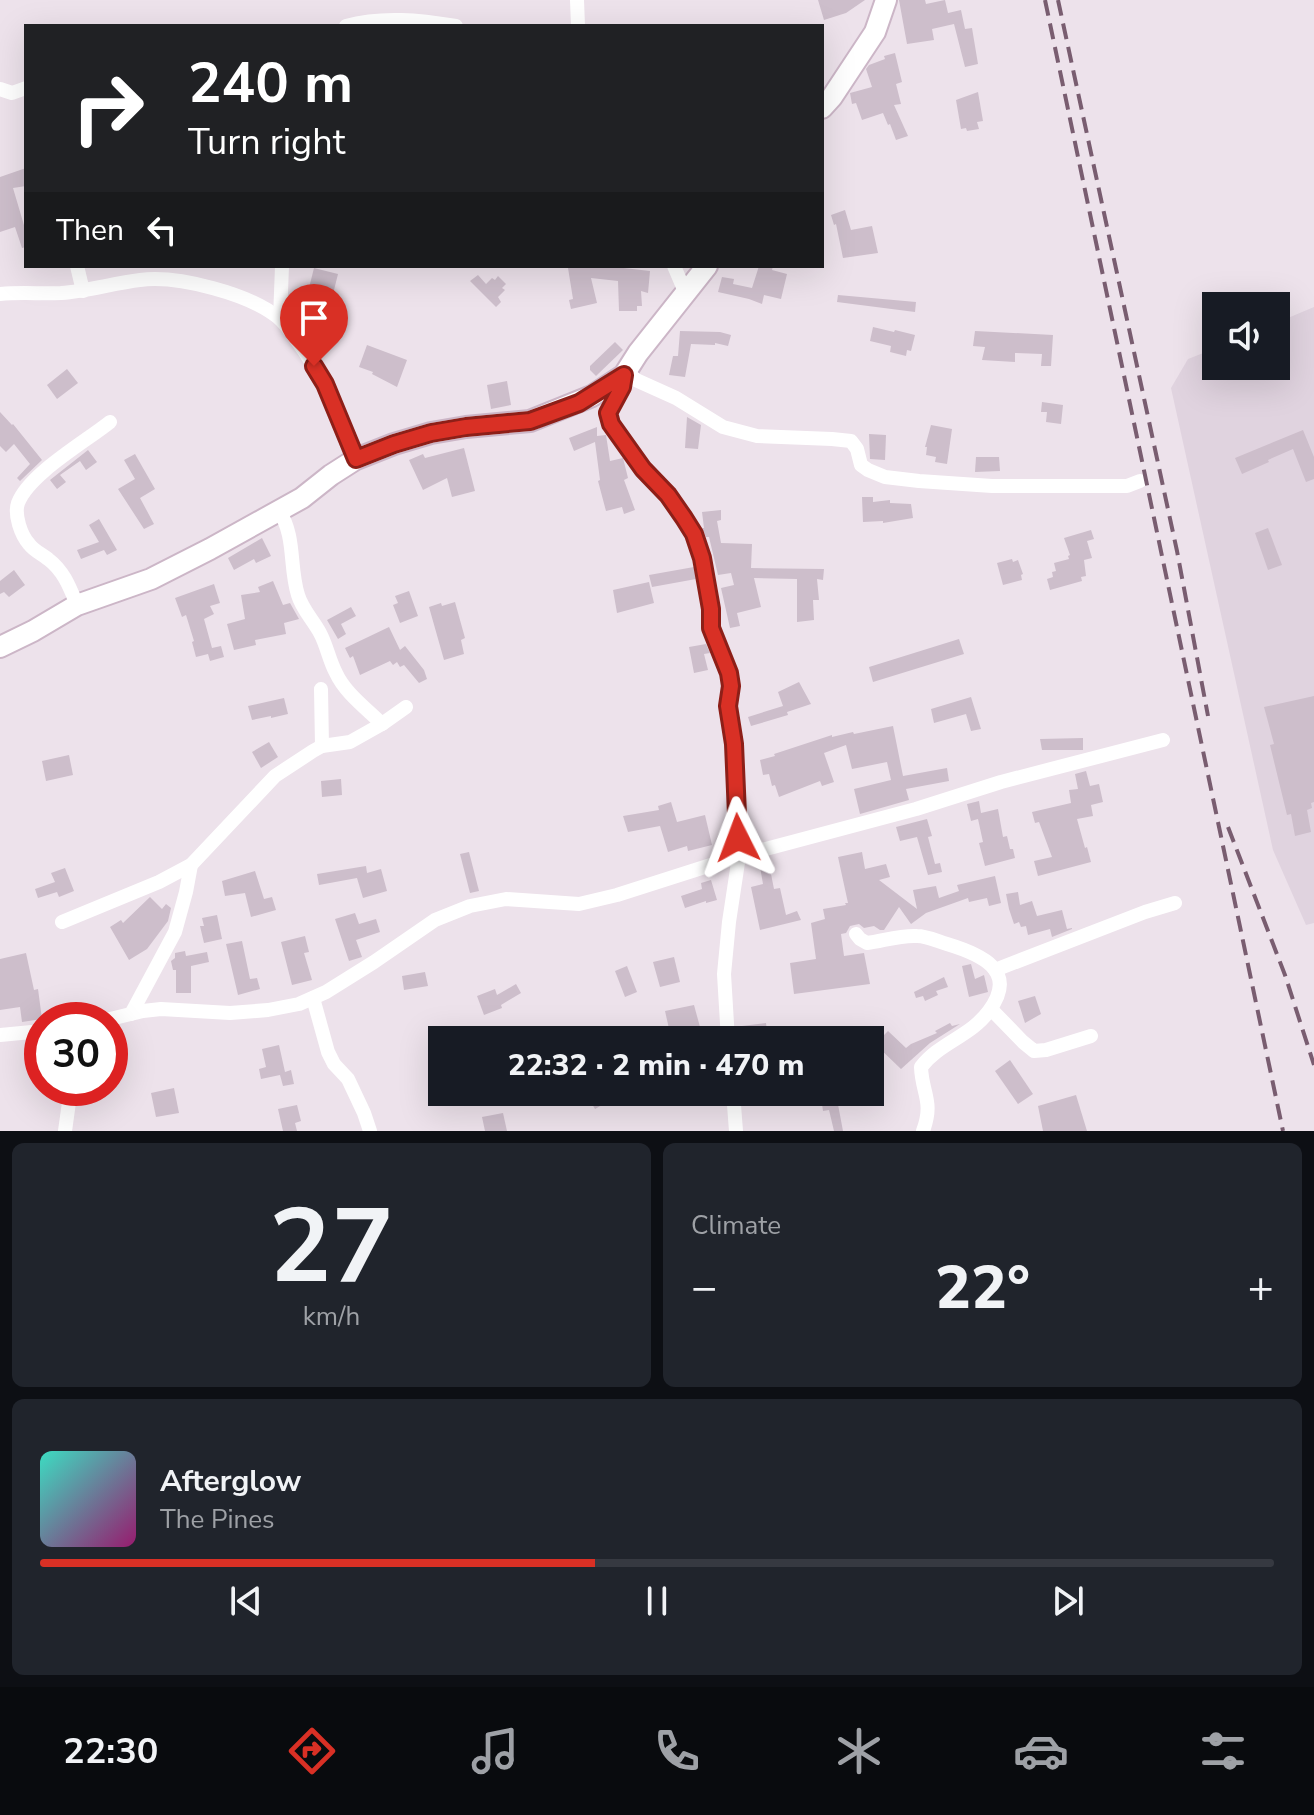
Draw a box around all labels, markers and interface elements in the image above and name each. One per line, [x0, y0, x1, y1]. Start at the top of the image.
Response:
text: 240 m [188, 45, 353, 122]
icon: right [56, 56, 160, 160]
text: Turn right [188, 118, 345, 167]
icon: left [140, 208, 184, 252]
text: Then [56, 210, 124, 251]
pin [280, 284, 348, 366]
map controls [1202, 292, 1290, 380]
button: sound [1202, 292, 1290, 380]
icon: arrive [292, 296, 336, 340]
position arrow [696, 796, 780, 880]
speed limit sign: 30 [24, 1002, 128, 1106]
text: 22:32 · 2 min · 470 m [508, 1045, 804, 1086]
text: 27 [269, 1176, 394, 1318]
text: Climate [691, 1208, 781, 1243]
text: 22° [935, 1247, 1030, 1329]
text: − [691, 1258, 717, 1318]
text: + [1248, 1258, 1274, 1318]
text: km/h [303, 1299, 360, 1334]
text: Afterglow [160, 1461, 301, 1502]
text: The Pines [160, 1502, 275, 1537]
icon: previous [224, 1579, 268, 1623]
icon: pause [635, 1579, 679, 1623]
icon: next [1046, 1579, 1090, 1623]
icon: directions [284, 1723, 340, 1779]
icon: music [467, 1723, 523, 1779]
icon: phone [649, 1723, 705, 1779]
icon: climate [831, 1723, 887, 1779]
icon: car [1013, 1723, 1069, 1779]
icon: filters [1195, 1723, 1251, 1779]
text: 22:30 [63, 1727, 158, 1776]

